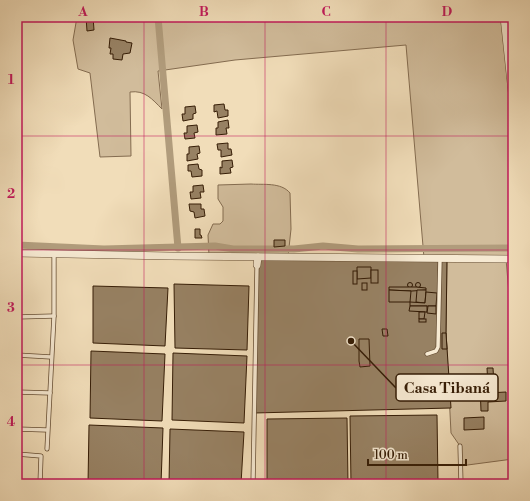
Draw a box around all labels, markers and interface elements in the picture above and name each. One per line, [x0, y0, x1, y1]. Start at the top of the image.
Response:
text: A [77, 4, 88, 20]
text: B [199, 4, 209, 20]
text: C [321, 4, 331, 20]
text: D [442, 4, 452, 20]
text: 1 [8, 72, 15, 88]
text: 2 [7, 186, 15, 202]
text: 3 [7, 300, 15, 316]
callout: Casa Tibaná [396, 374, 498, 401]
text: Casa Tibaná [404, 379, 491, 398]
text: 4 [7, 414, 16, 430]
scale bar [368, 441, 466, 467]
text: 100 m [374, 448, 408, 463]

